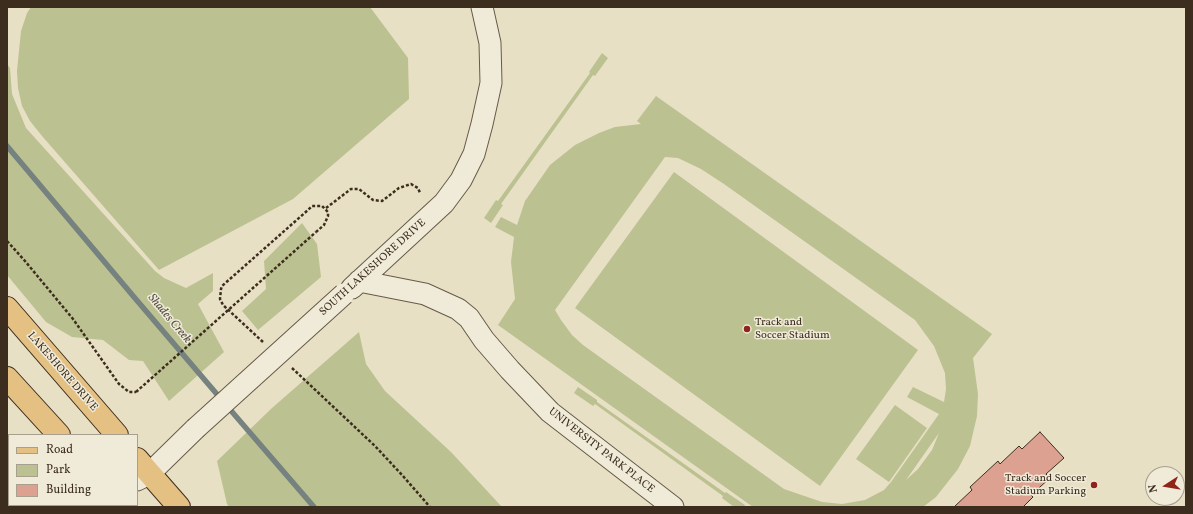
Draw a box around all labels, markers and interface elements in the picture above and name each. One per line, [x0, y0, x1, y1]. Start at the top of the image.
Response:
street label: SOUTH LAKESHORE DRIVE [317, 217, 429, 319]
water label: Shades Creek [144, 291, 194, 347]
place label: Track and Soccer Stadium [755, 316, 830, 342]
marker: Track and Soccer Stadium [742, 324, 752, 334]
street label: LAKESHORE DRIVE [24, 330, 100, 414]
street label: UNIVERSITY PARK PLACE [545, 405, 657, 497]
legend [8, 434, 138, 506]
text: Road [46, 442, 73, 458]
text: Park [46, 462, 71, 478]
north arrow [1145, 466, 1185, 506]
place label: Track and Soccer Stadium Parking [1005, 472, 1086, 498]
marker: Track and Soccer Stadium Parking [1089, 480, 1099, 490]
text: Building [46, 482, 91, 498]
text: N [1146, 483, 1162, 494]

